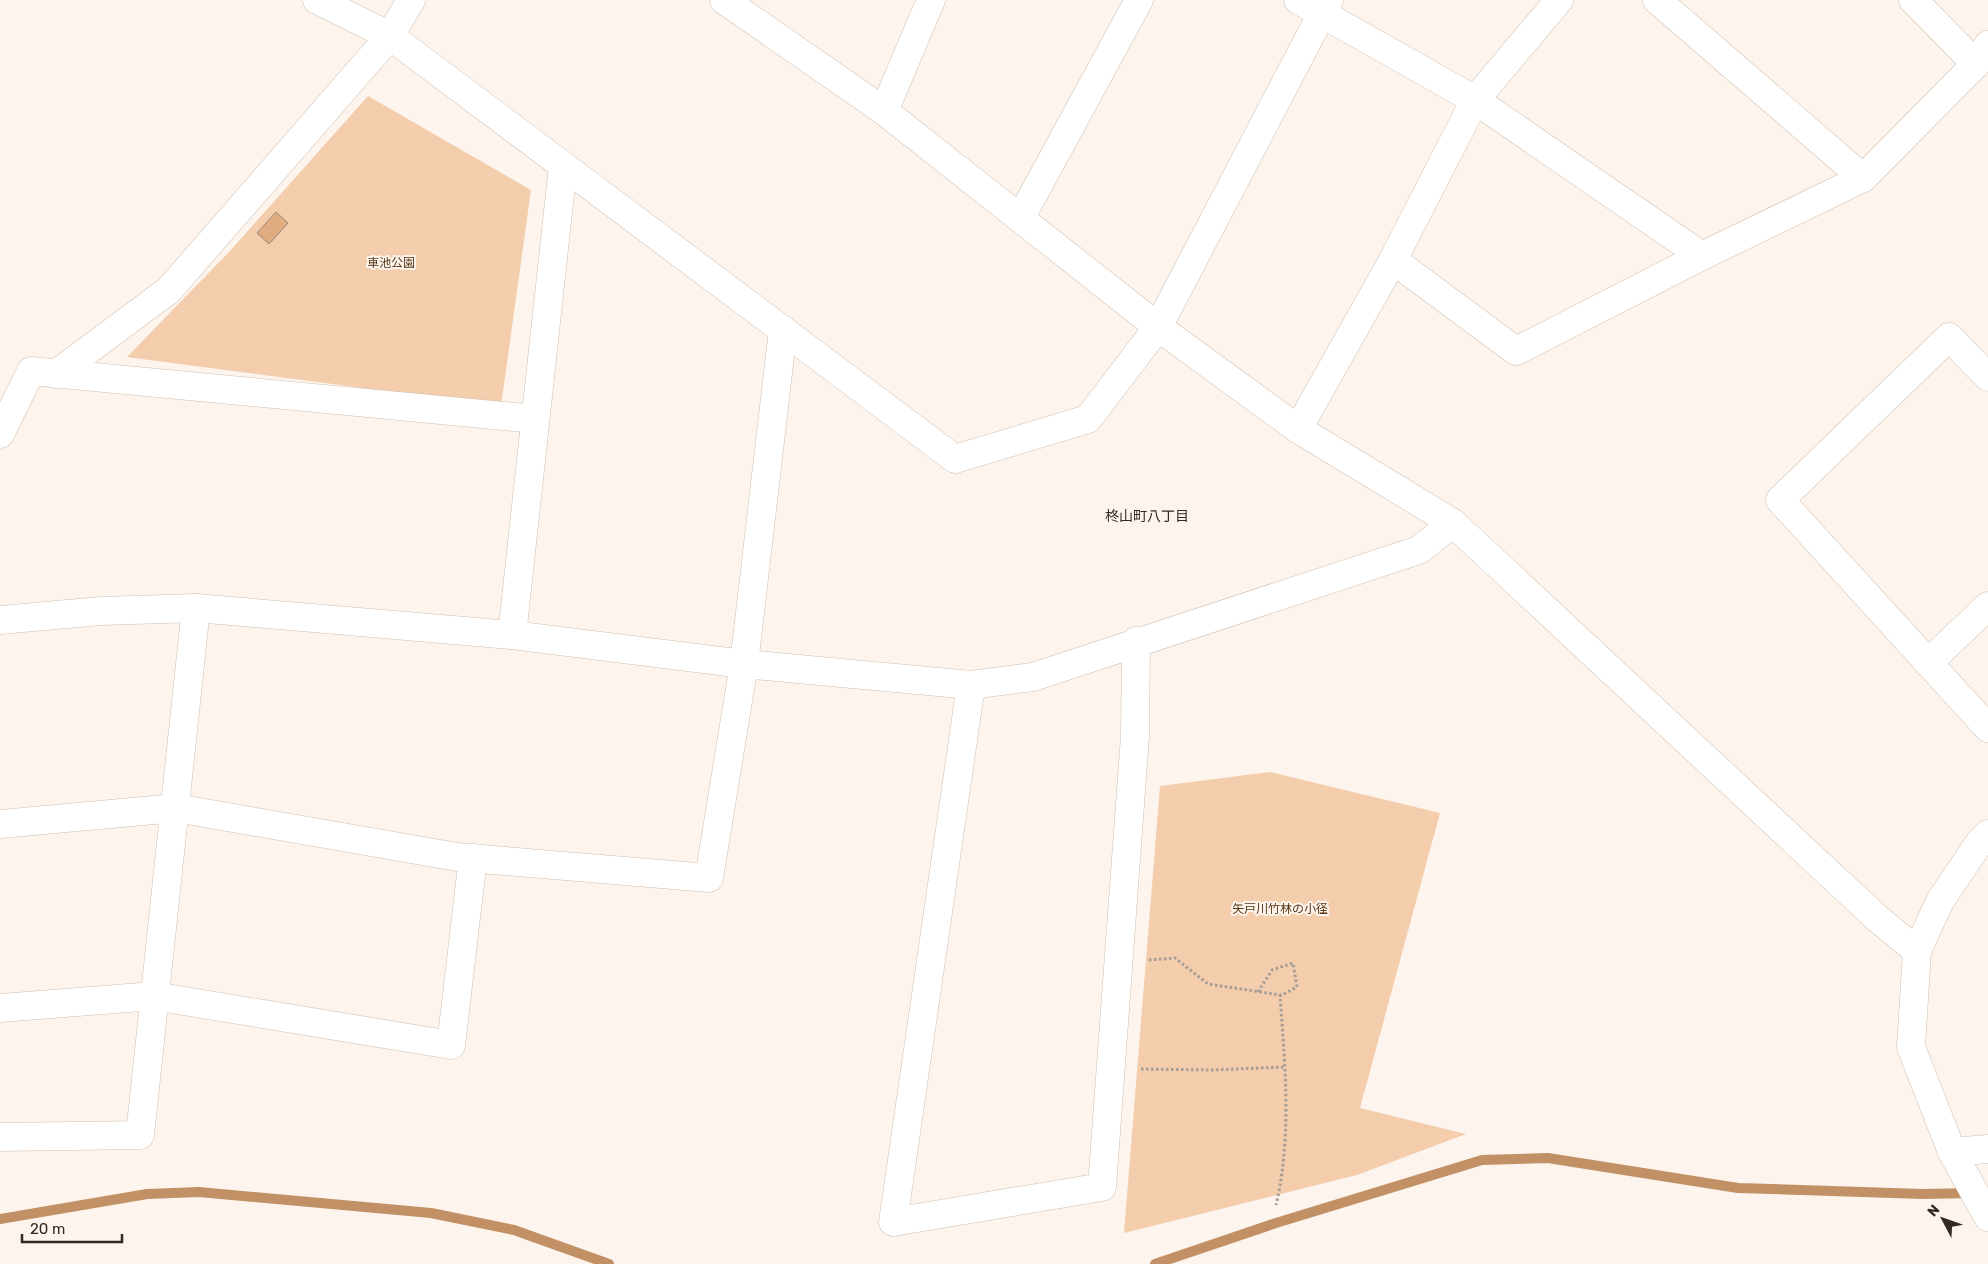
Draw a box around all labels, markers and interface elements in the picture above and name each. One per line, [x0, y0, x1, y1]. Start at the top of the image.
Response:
park label: 車池公園 [367, 256, 415, 270]
district label: 柊山町八丁目 [1105, 508, 1189, 525]
park label: 矢戸川竹林の小径 [1232, 902, 1328, 916]
north arrow [1918, 1194, 1968, 1244]
text: N [1924, 1201, 1943, 1220]
scale bar [22, 1212, 122, 1244]
text: 20 m [30, 1220, 65, 1238]

